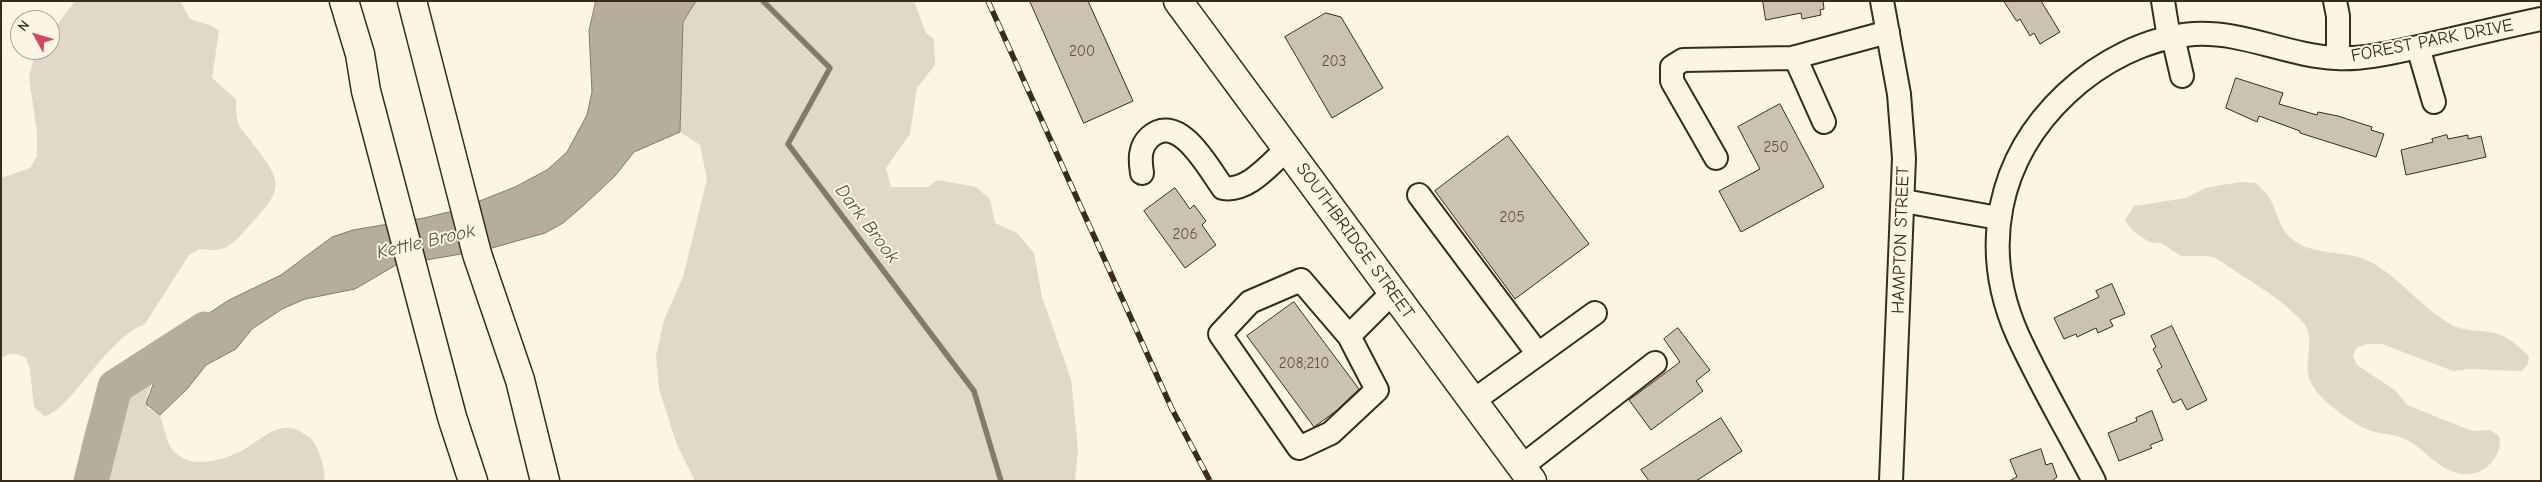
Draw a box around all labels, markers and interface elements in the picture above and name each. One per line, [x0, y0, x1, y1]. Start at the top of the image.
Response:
north arrow [10, 10, 60, 60]
street label: FOREST PARK DRIVE [2349, 15, 2515, 67]
text: N [14, 17, 33, 35]
house number: 200 [1069, 43, 1095, 61]
house number: 203 [1322, 53, 1346, 71]
house number: 250 [1763, 139, 1789, 157]
street label: SOUTHBRIDGE STREET [1291, 159, 1419, 323]
street label: HAMPTON STREET [1888, 166, 1914, 314]
water label: Dark Brook [830, 180, 904, 268]
house number: 205 [1499, 209, 1525, 227]
water label: Kettle Brook [375, 220, 477, 264]
house number: 206 [1172, 226, 1198, 244]
house number: 208;210 [1279, 355, 1329, 373]

